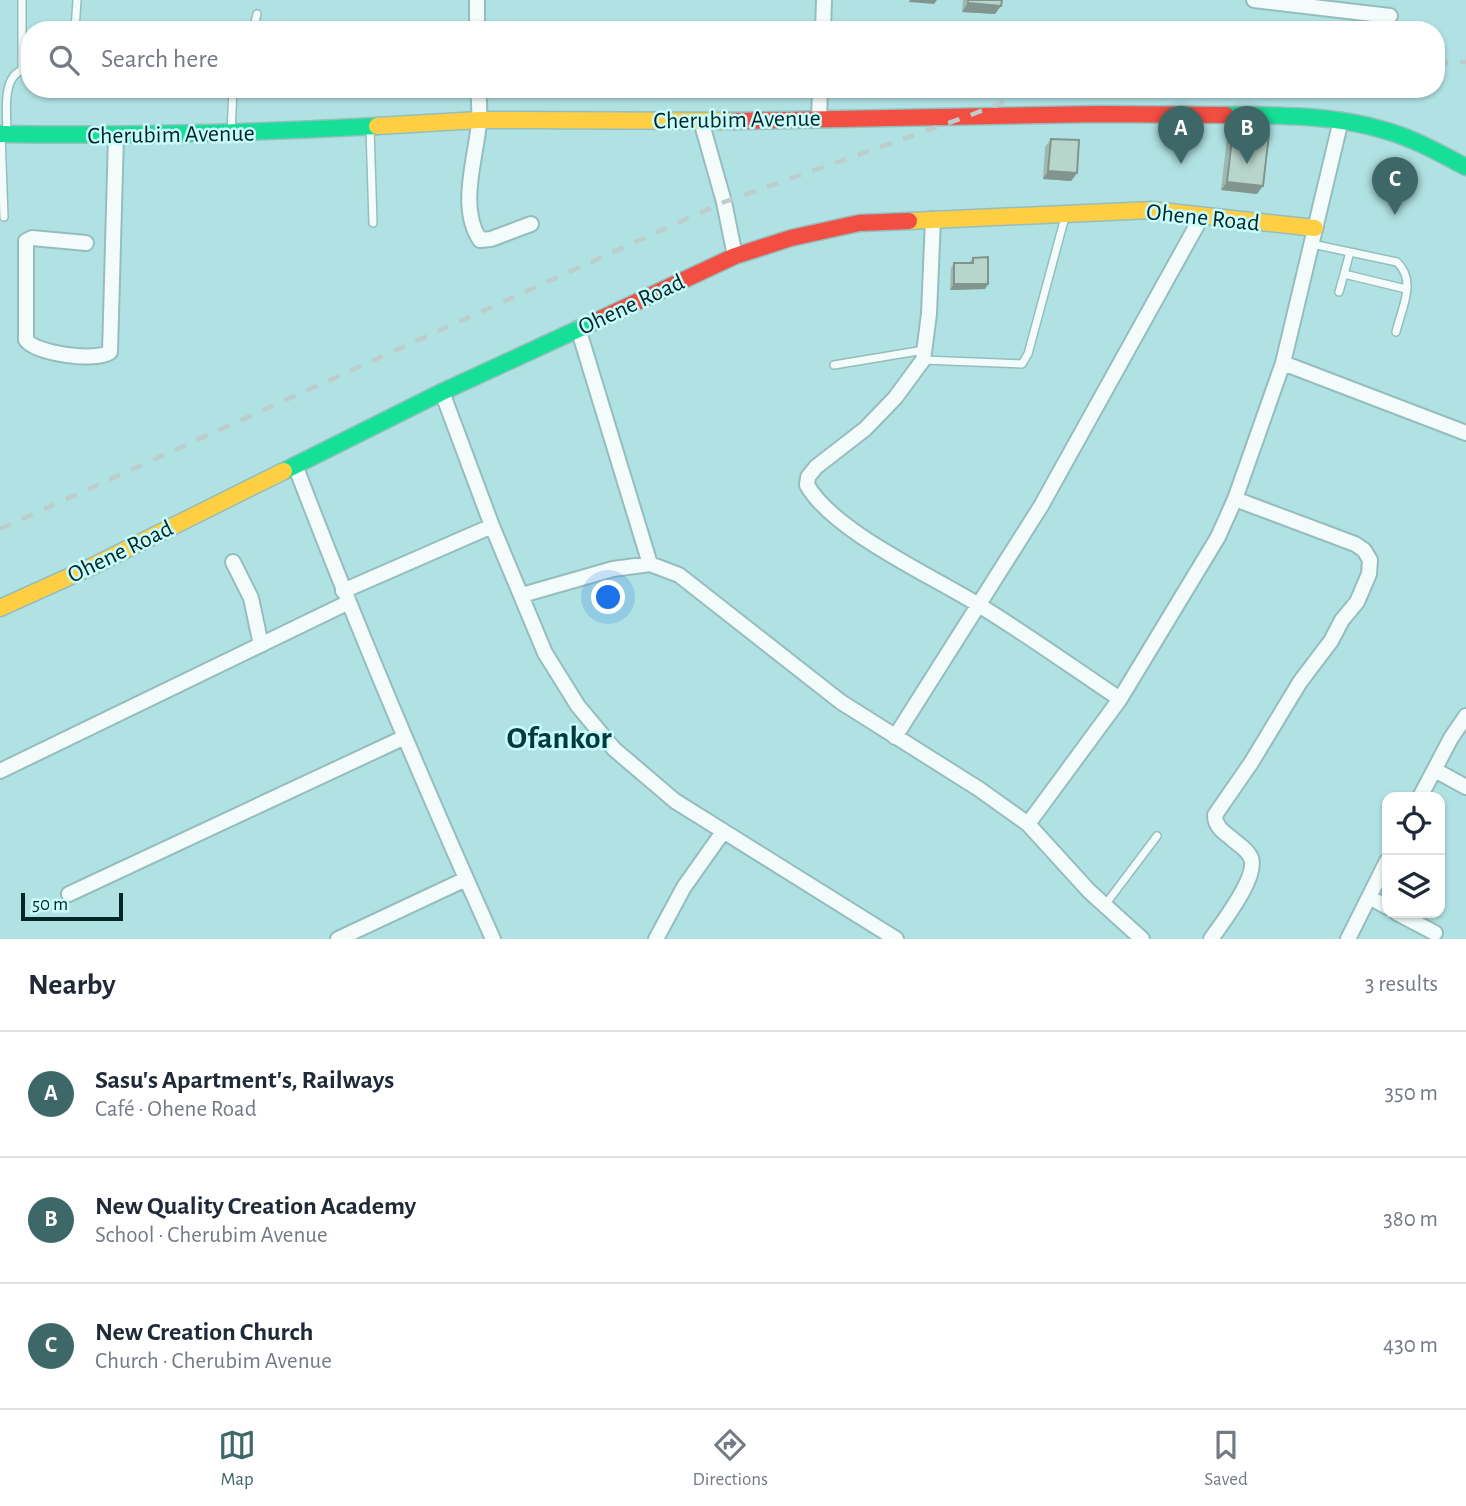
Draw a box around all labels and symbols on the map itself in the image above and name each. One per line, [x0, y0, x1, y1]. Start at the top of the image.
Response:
pin: A [1158, 106, 1204, 164]
pin: B [1224, 106, 1270, 164]
street label: Cherubim Avenue [653, 107, 821, 133]
street label: Cherubim Avenue [87, 122, 255, 148]
pin: C [1372, 157, 1418, 215]
street label: Ohene Road [1145, 200, 1261, 236]
street label: Ohene Road [575, 270, 688, 340]
street label: Ohene Road [64, 516, 177, 588]
your location [591, 580, 625, 614]
district label: Ofankor [506, 722, 612, 754]
scale bar [21, 890, 122, 922]

